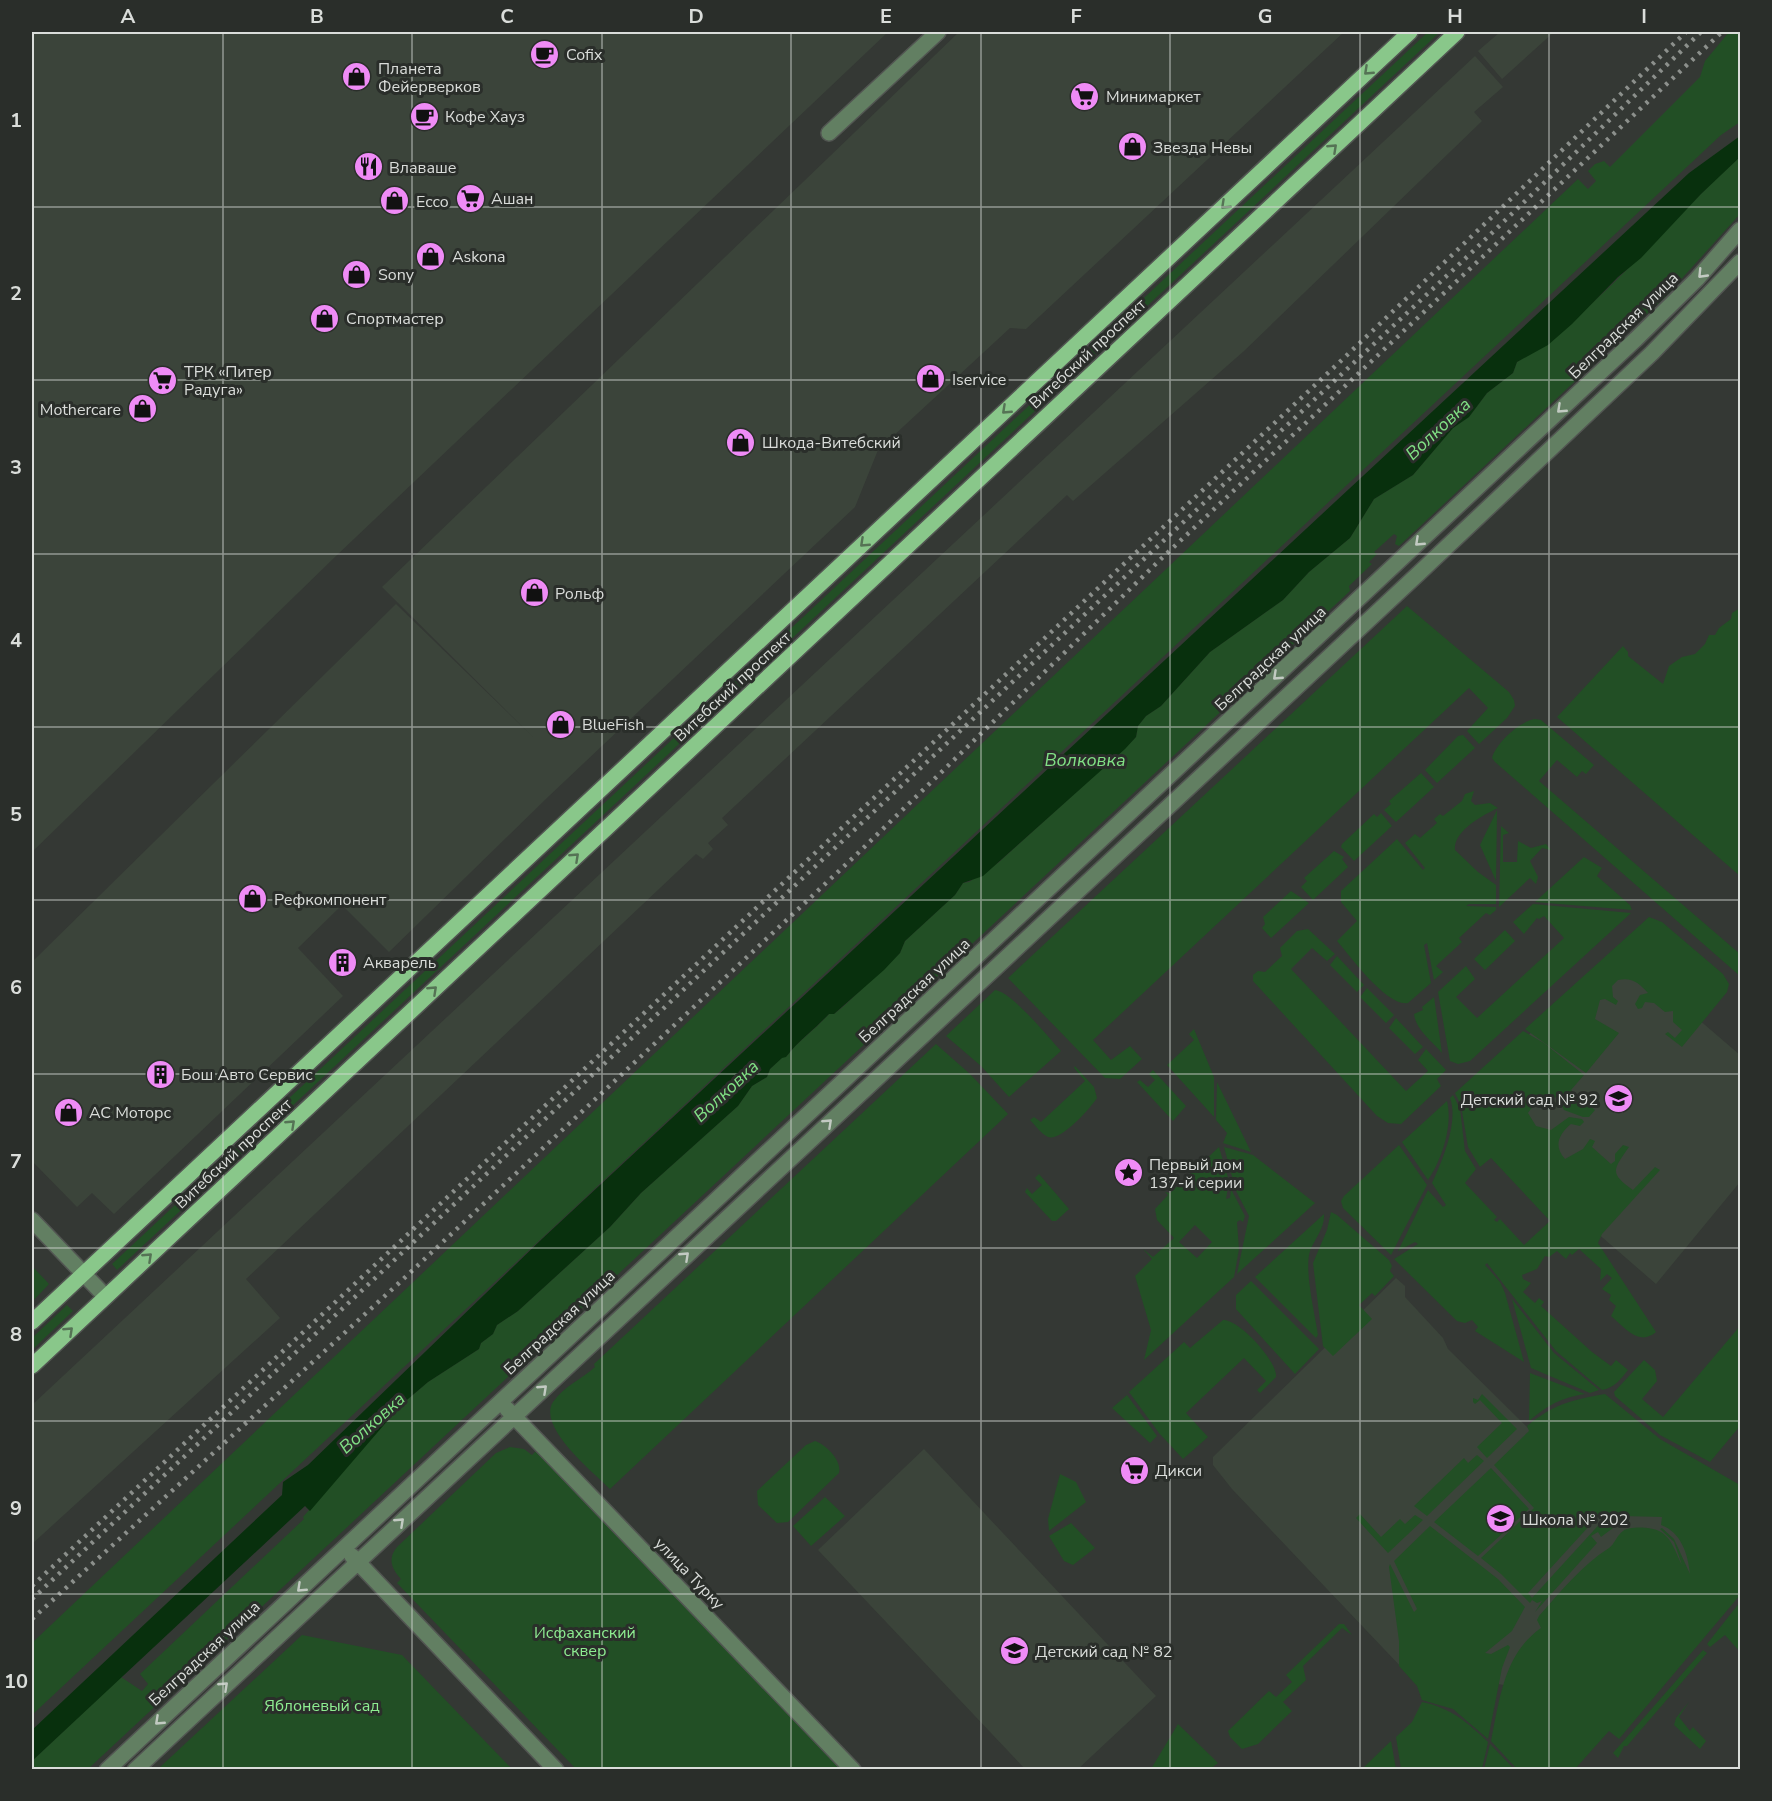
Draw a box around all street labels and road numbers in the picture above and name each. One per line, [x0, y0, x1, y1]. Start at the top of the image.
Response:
street label: Белградская улица [1564, 267, 1683, 384]
street label: Витебский проспект [1024, 293, 1152, 414]
street label: Белградская улица [1210, 601, 1331, 716]
street label: Витебский проспект [669, 626, 797, 747]
street label: Белградская улица [854, 933, 975, 1048]
street label: Витебский проспект [170, 1093, 298, 1214]
street label: Белградская улица [499, 1265, 620, 1380]
street label: улица Турку [649, 1533, 730, 1615]
street label: Белградская улица [144, 1596, 265, 1711]

